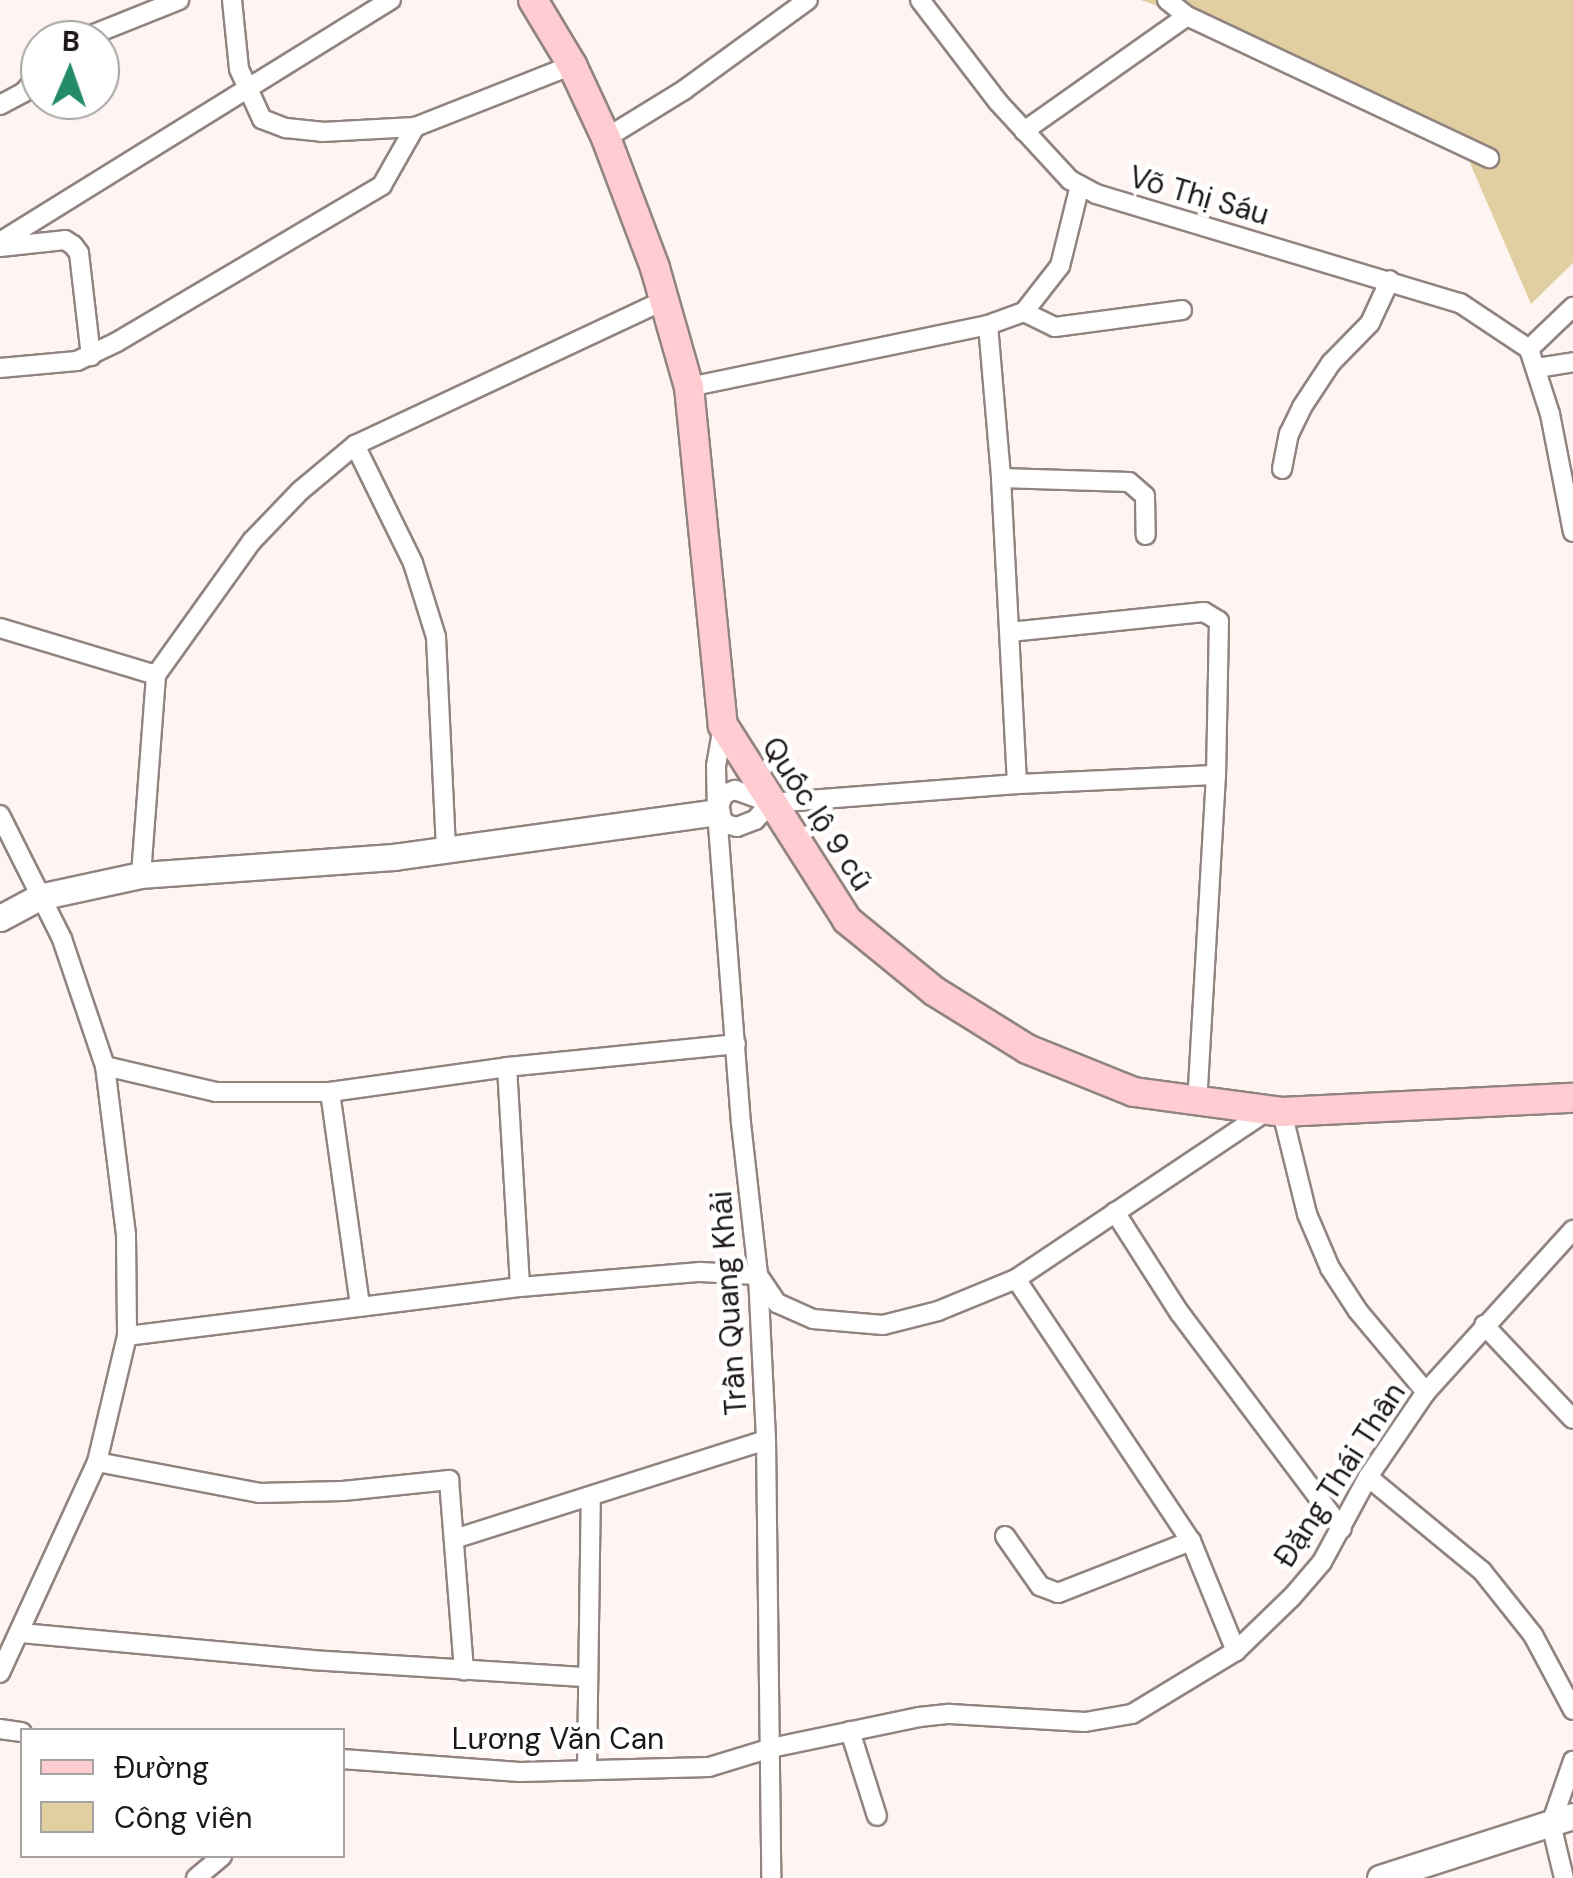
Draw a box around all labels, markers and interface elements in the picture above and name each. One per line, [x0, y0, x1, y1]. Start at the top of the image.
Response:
north arrow [20, 20, 120, 120]
text: B [61, 23, 81, 60]
street label: Võ Thị Sáu [1125, 159, 1273, 233]
street label: Quốc lộ 9 cũ [754, 730, 880, 898]
street label: Trần Quang Khải [703, 1189, 755, 1417]
street label: Đặng Thái Thân [1267, 1376, 1413, 1574]
street label: Lương Văn Can [452, 1721, 664, 1757]
legend [20, 1728, 345, 1858]
text: Đường [114, 1748, 209, 1787]
text: Công viên [114, 1798, 253, 1837]

